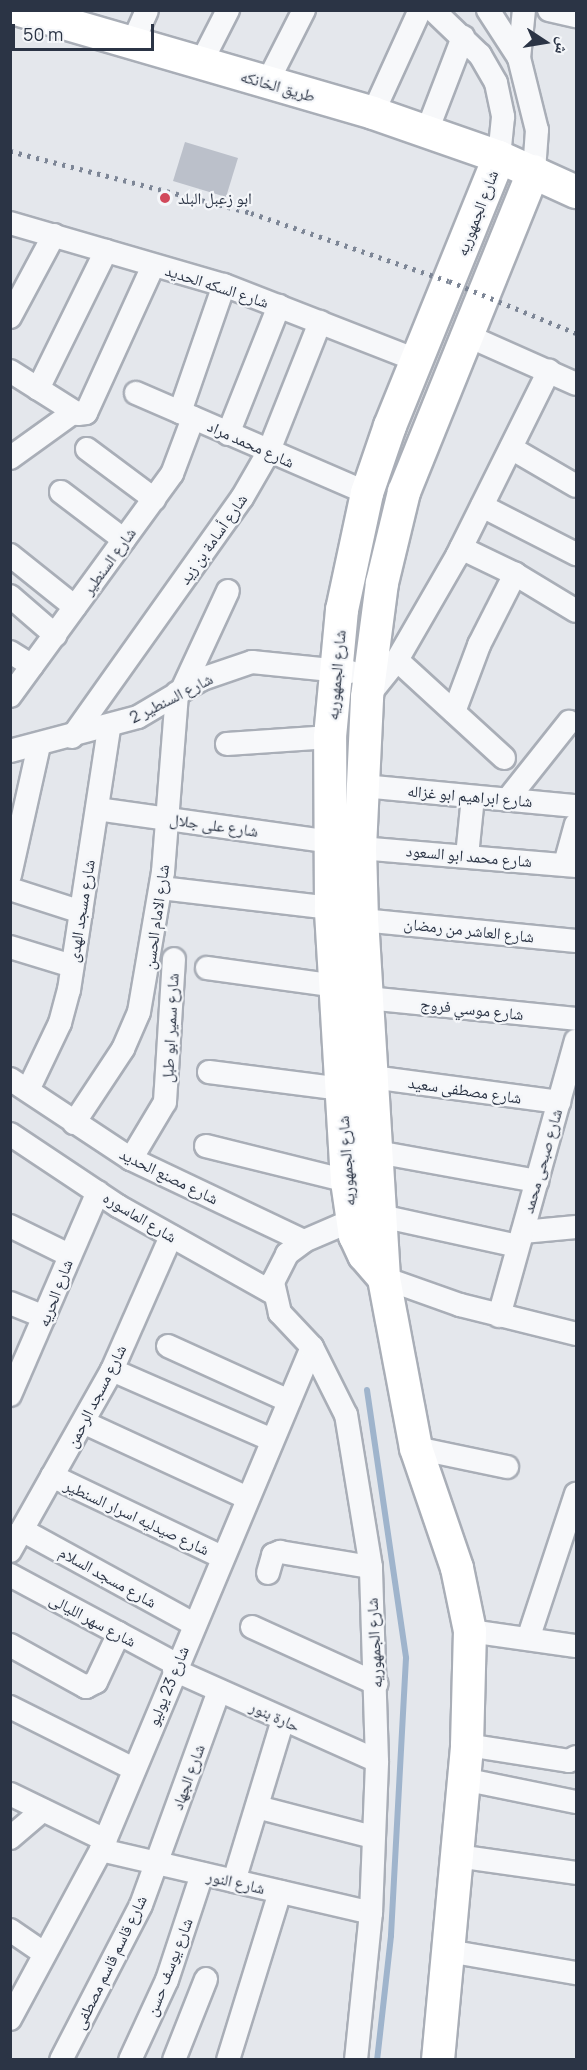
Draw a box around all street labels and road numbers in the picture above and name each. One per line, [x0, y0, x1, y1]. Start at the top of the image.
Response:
street label: طريق الخانكه [238, 66, 318, 106]
street label: شارع الجمهوريه [452, 167, 502, 259]
street label: شارع السكه الحديد [163, 260, 271, 312]
street label: شارع محمد مراد [205, 416, 297, 472]
street label: شارع أسامة بن زيد [175, 490, 251, 588]
street label: شارع السنطير [78, 524, 140, 598]
street label: شارع الجمهوريه [322, 629, 350, 721]
street label: شارع السنطير 2 [126, 669, 216, 727]
street label: شارع ابراهيم ابو غزاله [407, 781, 533, 811]
street label: شارع على جلال [168, 809, 260, 841]
street label: شارع محمد ابو السعود [405, 841, 533, 871]
street label: شارع مسجد الهدى [63, 858, 99, 964]
street label: شارع الامام الحسن [139, 863, 173, 971]
street label: شارع العاشر من رمضان [403, 914, 535, 946]
street label: شارع سمير ابو طبل [158, 973, 182, 1083]
street label: شارع موسي فروج [419, 994, 525, 1024]
street label: شارع مصطفى سعيد [407, 1073, 523, 1107]
street label: شارع صبحى محمد [518, 1107, 566, 1215]
street label: شارع الجمهوريه [333, 1115, 359, 1207]
street label: شارع مصنع الحديد [117, 1144, 221, 1208]
street label: شارع الماسوره [100, 1188, 180, 1246]
street label: شارع الحريه [33, 1257, 77, 1329]
street label: شارع مسجد الرحمن [62, 1341, 130, 1451]
street label: شارع صيدليه اسرار السنطير [61, 1475, 213, 1559]
street label: شارع مسجد السلام [56, 1542, 160, 1612]
street label: شارع سهر الليالى [46, 1589, 140, 1651]
street label: شارع الجمهوريه [362, 1597, 386, 1689]
street label: شارع 23 يوليو [143, 1643, 193, 1729]
street label: حارة بنور [247, 1696, 303, 1736]
street label: شارع الجهاد [167, 1742, 209, 1812]
street label: شارع النور [205, 1866, 267, 1898]
street label: شارع قاسم قاسم مصطفى [69, 1892, 151, 2032]
street label: شارع يوسف حسن [141, 1915, 197, 2019]

